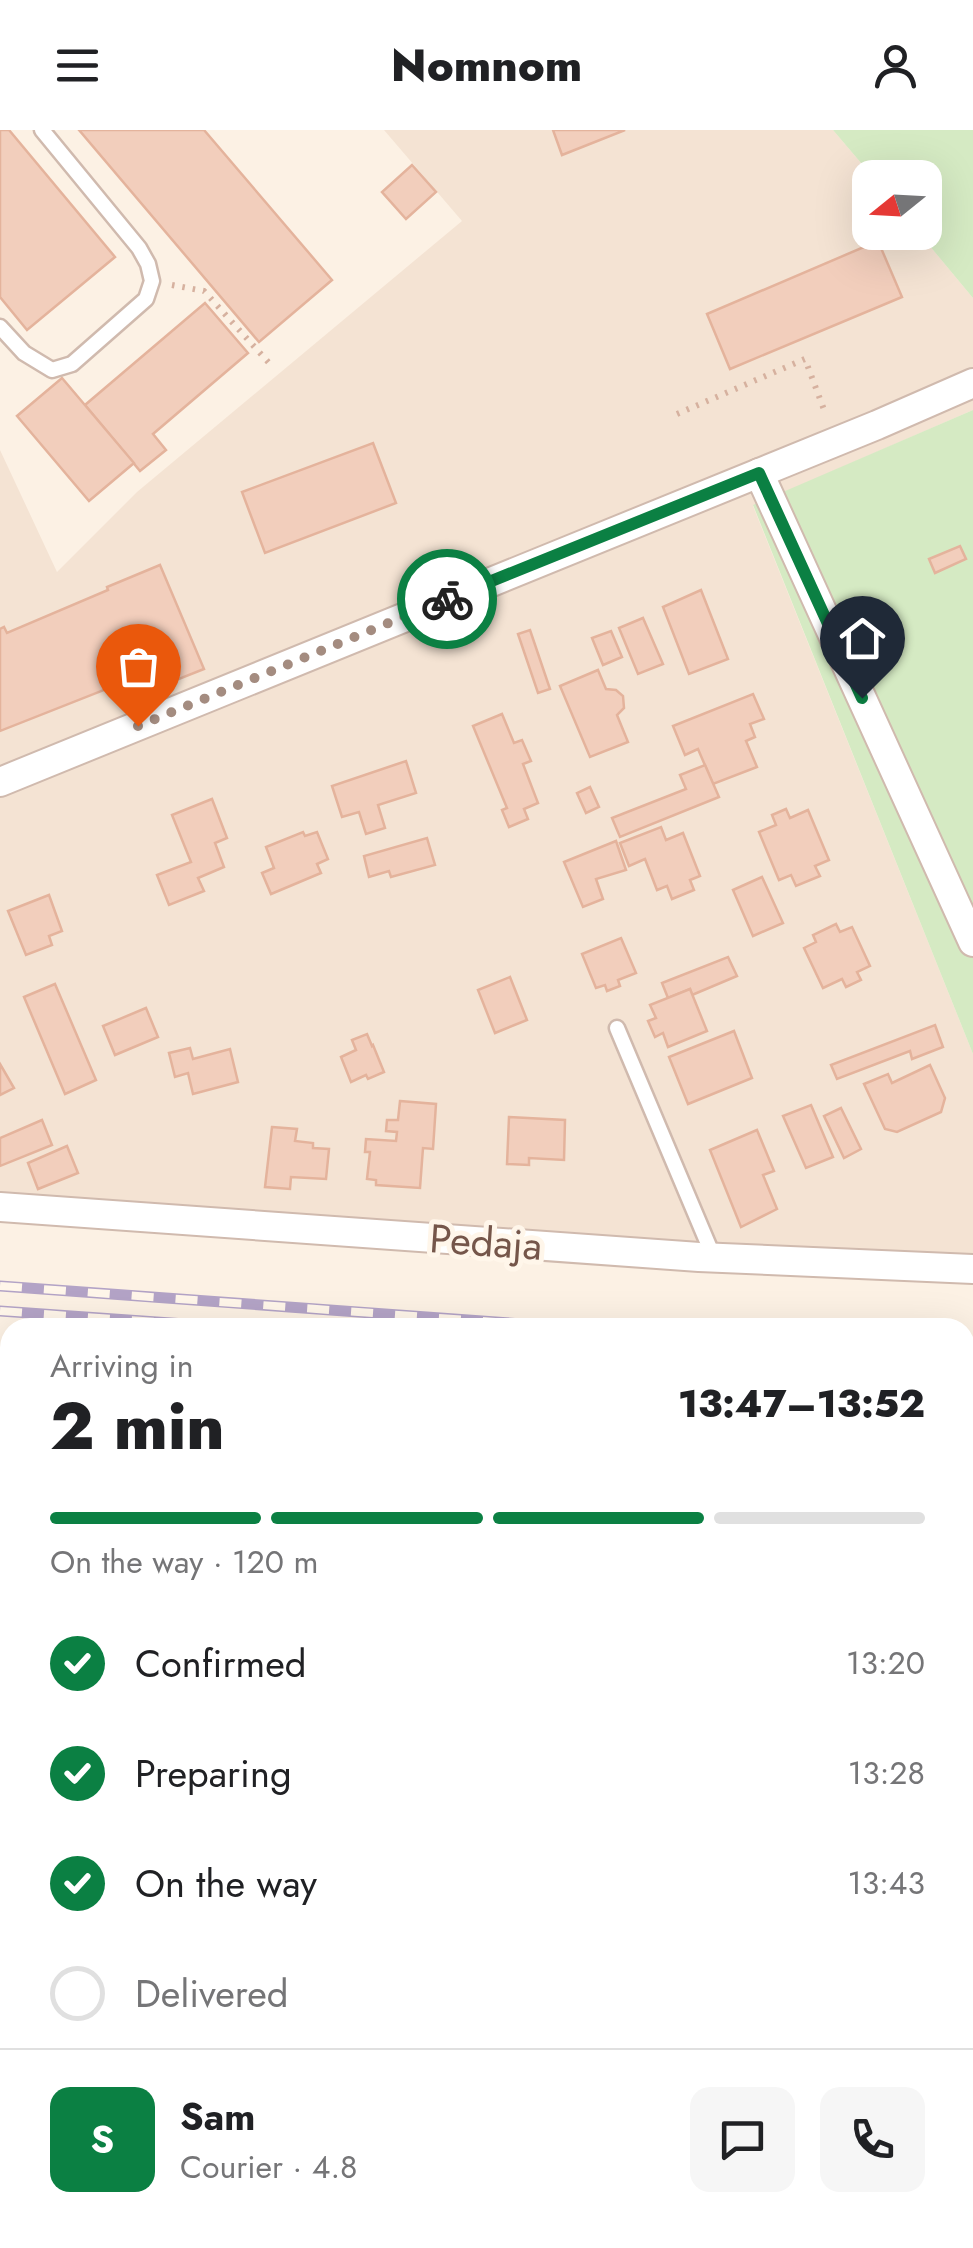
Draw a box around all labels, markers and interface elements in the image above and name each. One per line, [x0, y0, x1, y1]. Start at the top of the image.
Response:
text: Nomnom [391, 33, 582, 98]
icon: menu [50, 38, 105, 93]
icon: person [868, 38, 923, 93]
north arrow [852, 160, 942, 250]
map controls [852, 160, 942, 250]
courier [397, 549, 497, 649]
icon: bike [420, 572, 475, 627]
pin [820, 596, 905, 699]
icon: home [835, 611, 890, 666]
pin [96, 624, 181, 727]
icon: bag [111, 639, 166, 694]
street label: Pedaja [428, 1209, 544, 1275]
text: Arriving in [50, 1343, 194, 1389]
text: 13:47–13:52 [678, 1376, 925, 1431]
text: 2 min [50, 1379, 225, 1473]
text: On the way · 120 m [50, 1539, 318, 1585]
icon: check [50, 1636, 105, 1691]
text: Confirmed [135, 1636, 306, 1691]
text: 13:20 [846, 1640, 925, 1686]
icon: check [50, 1746, 105, 1801]
text: Preparing [135, 1746, 292, 1801]
text: 13:28 [848, 1750, 925, 1796]
icon: check [50, 1856, 105, 1911]
text: On the way [135, 1856, 317, 1911]
text: 13:43 [847, 1860, 925, 1906]
text: Delivered [135, 1966, 288, 2021]
button: chat [690, 2087, 795, 2192]
button: phone [820, 2087, 925, 2192]
text: Sam [180, 2089, 255, 2144]
text: S [91, 2112, 114, 2167]
text: Courier · 4.8 [180, 2144, 357, 2190]

